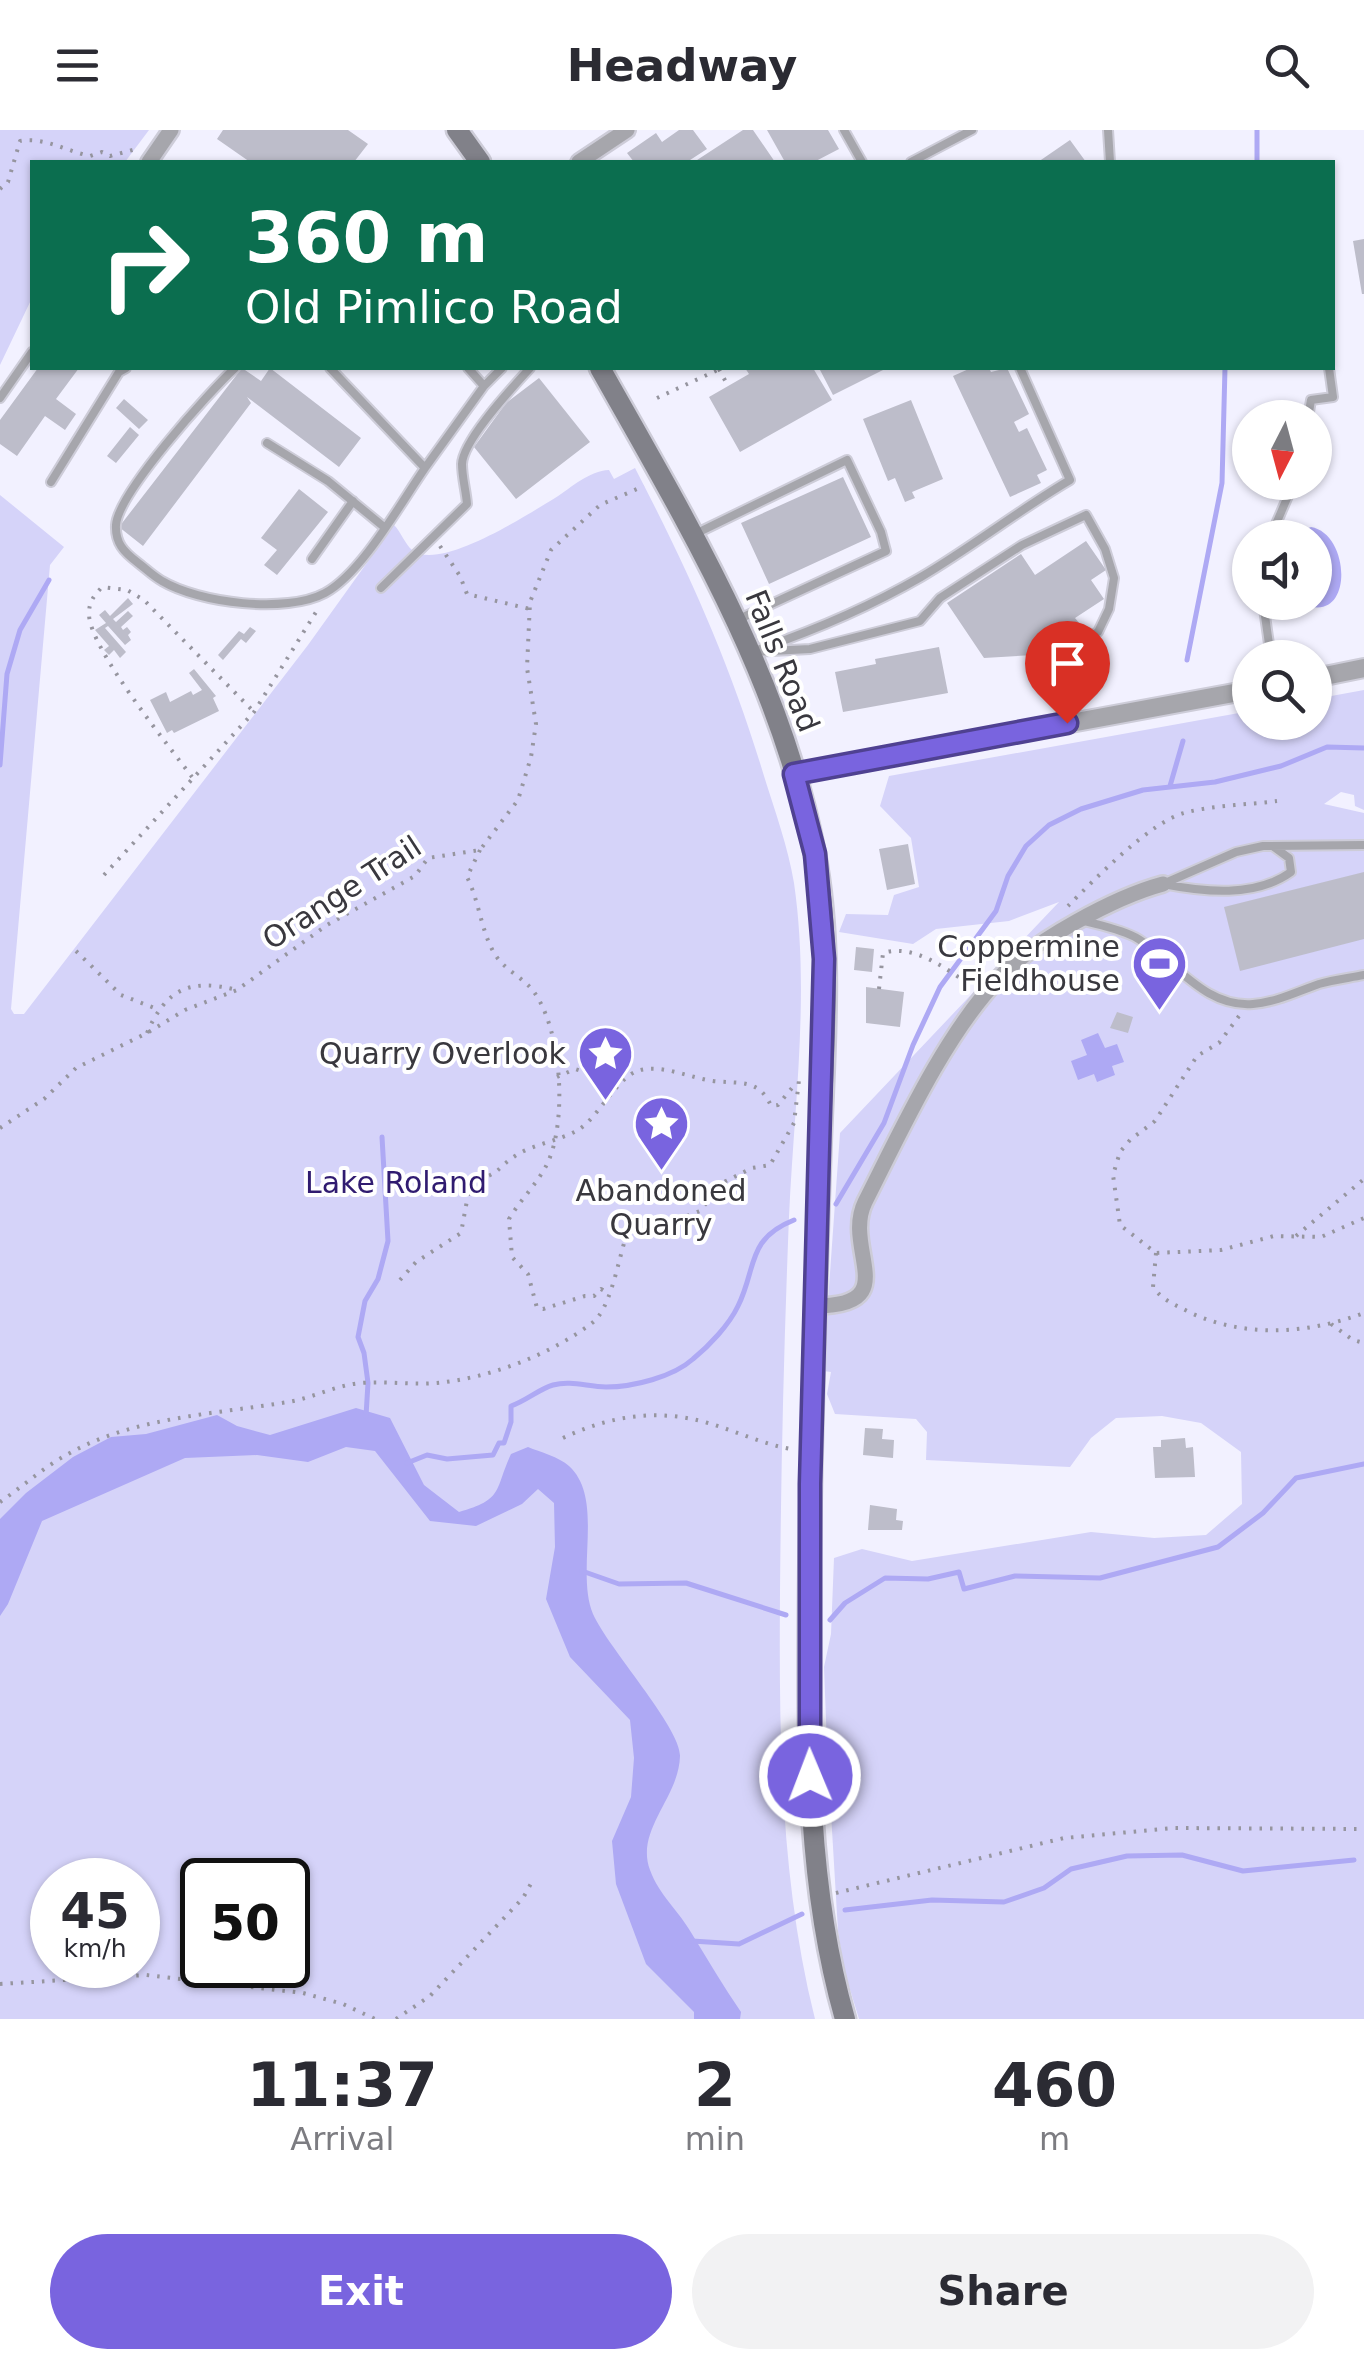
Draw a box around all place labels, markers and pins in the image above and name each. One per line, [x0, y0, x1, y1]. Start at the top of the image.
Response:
pin [1025, 621, 1110, 724]
place label: Coppermine Fieldhouse [937, 929, 1120, 998]
sports icon: Coppermine Fieldhouse [1129, 934, 1189, 1013]
place icon: Quarry Overlook [575, 1024, 635, 1103]
place label: Quarry Overlook [319, 1036, 567, 1071]
place icon: Abandoned Quarry [631, 1093, 691, 1172]
place label: Abandoned Quarry [576, 1173, 746, 1242]

